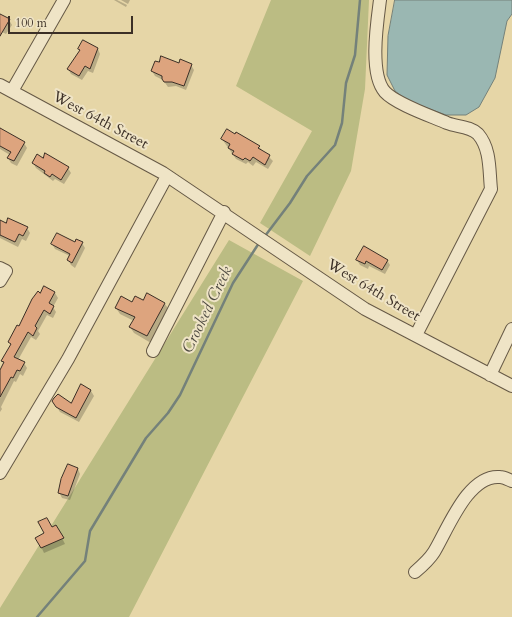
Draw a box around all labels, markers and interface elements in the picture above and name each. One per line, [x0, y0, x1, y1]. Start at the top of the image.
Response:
scale bar [10, 8, 135, 34]
text: 100 m [15, 15, 47, 31]
street label: West 64th Street [49, 88, 151, 154]
street label: West 64th Street [323, 256, 423, 326]
water label: Crooked Creek [179, 263, 237, 357]

